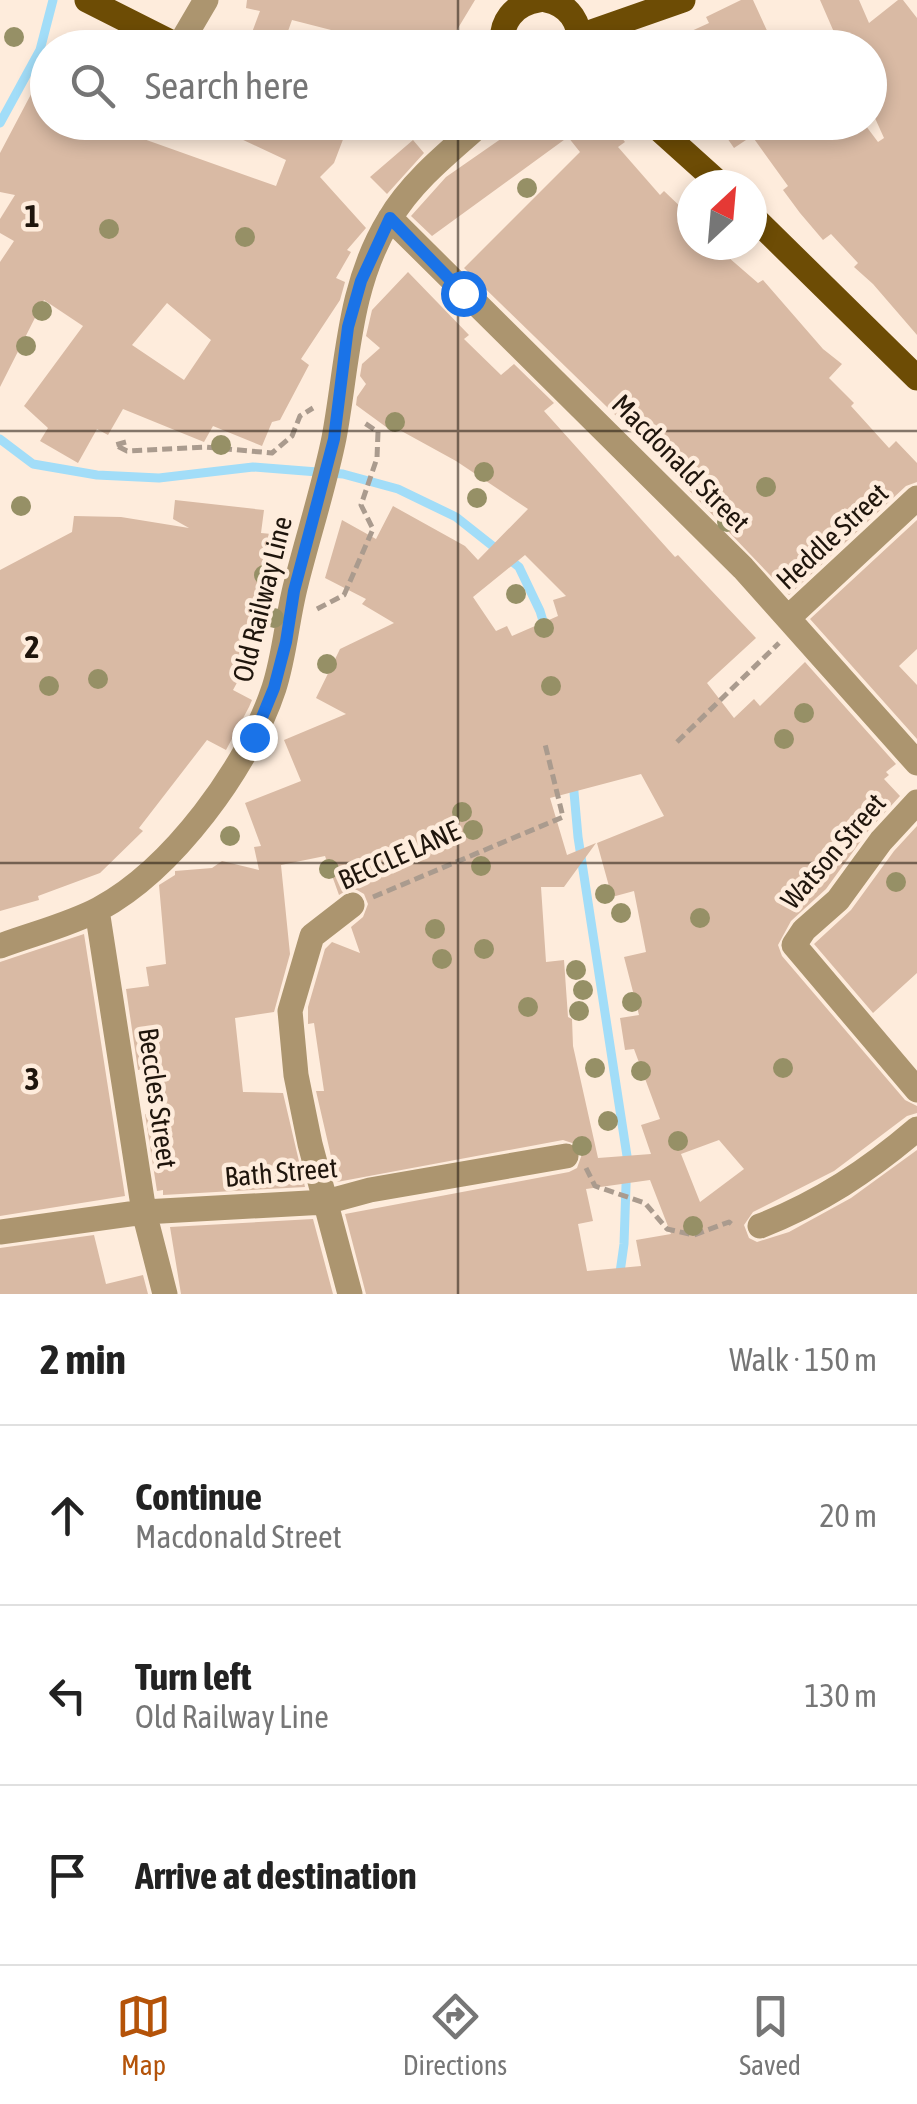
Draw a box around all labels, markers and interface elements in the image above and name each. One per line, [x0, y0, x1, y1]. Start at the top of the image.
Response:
search box [30, 30, 887, 140]
icon: search [65, 58, 120, 113]
text: Search here [145, 64, 309, 107]
north arrow [677, 170, 767, 260]
text: 1 [24, 197, 40, 234]
route start [441, 271, 487, 317]
street label: Macdonald Street [606, 388, 756, 538]
street label: Heddle Street [770, 476, 894, 596]
street label: Old Railway Line [226, 513, 298, 685]
text: 2 [24, 628, 40, 665]
route end [232, 715, 278, 761]
street label: Watson Street [774, 787, 892, 915]
street label: BECCLE LANE [333, 814, 465, 896]
street label: Beccles Street [132, 1026, 184, 1170]
text: 3 [24, 1060, 40, 1097]
street label: Bath Street [223, 1151, 339, 1193]
text: 2 min [40, 1335, 126, 1383]
text: Walk · 150 m [729, 1341, 877, 1378]
text: Continue [135, 1475, 262, 1518]
icon: ahead [40, 1488, 95, 1543]
text: 20 m [819, 1497, 877, 1534]
text: Macdonald Street [135, 1518, 342, 1555]
text: Turn left [135, 1655, 251, 1698]
icon: left [40, 1668, 95, 1723]
text: 130 m [804, 1677, 877, 1714]
text: Old Railway Line [135, 1698, 329, 1735]
icon: arrive [40, 1848, 95, 1903]
text: Arrive at destination [135, 1854, 417, 1897]
tab: Map [116, 1989, 171, 2081]
tab: Directions [403, 1989, 507, 2081]
tab: Saved [739, 1989, 801, 2081]

